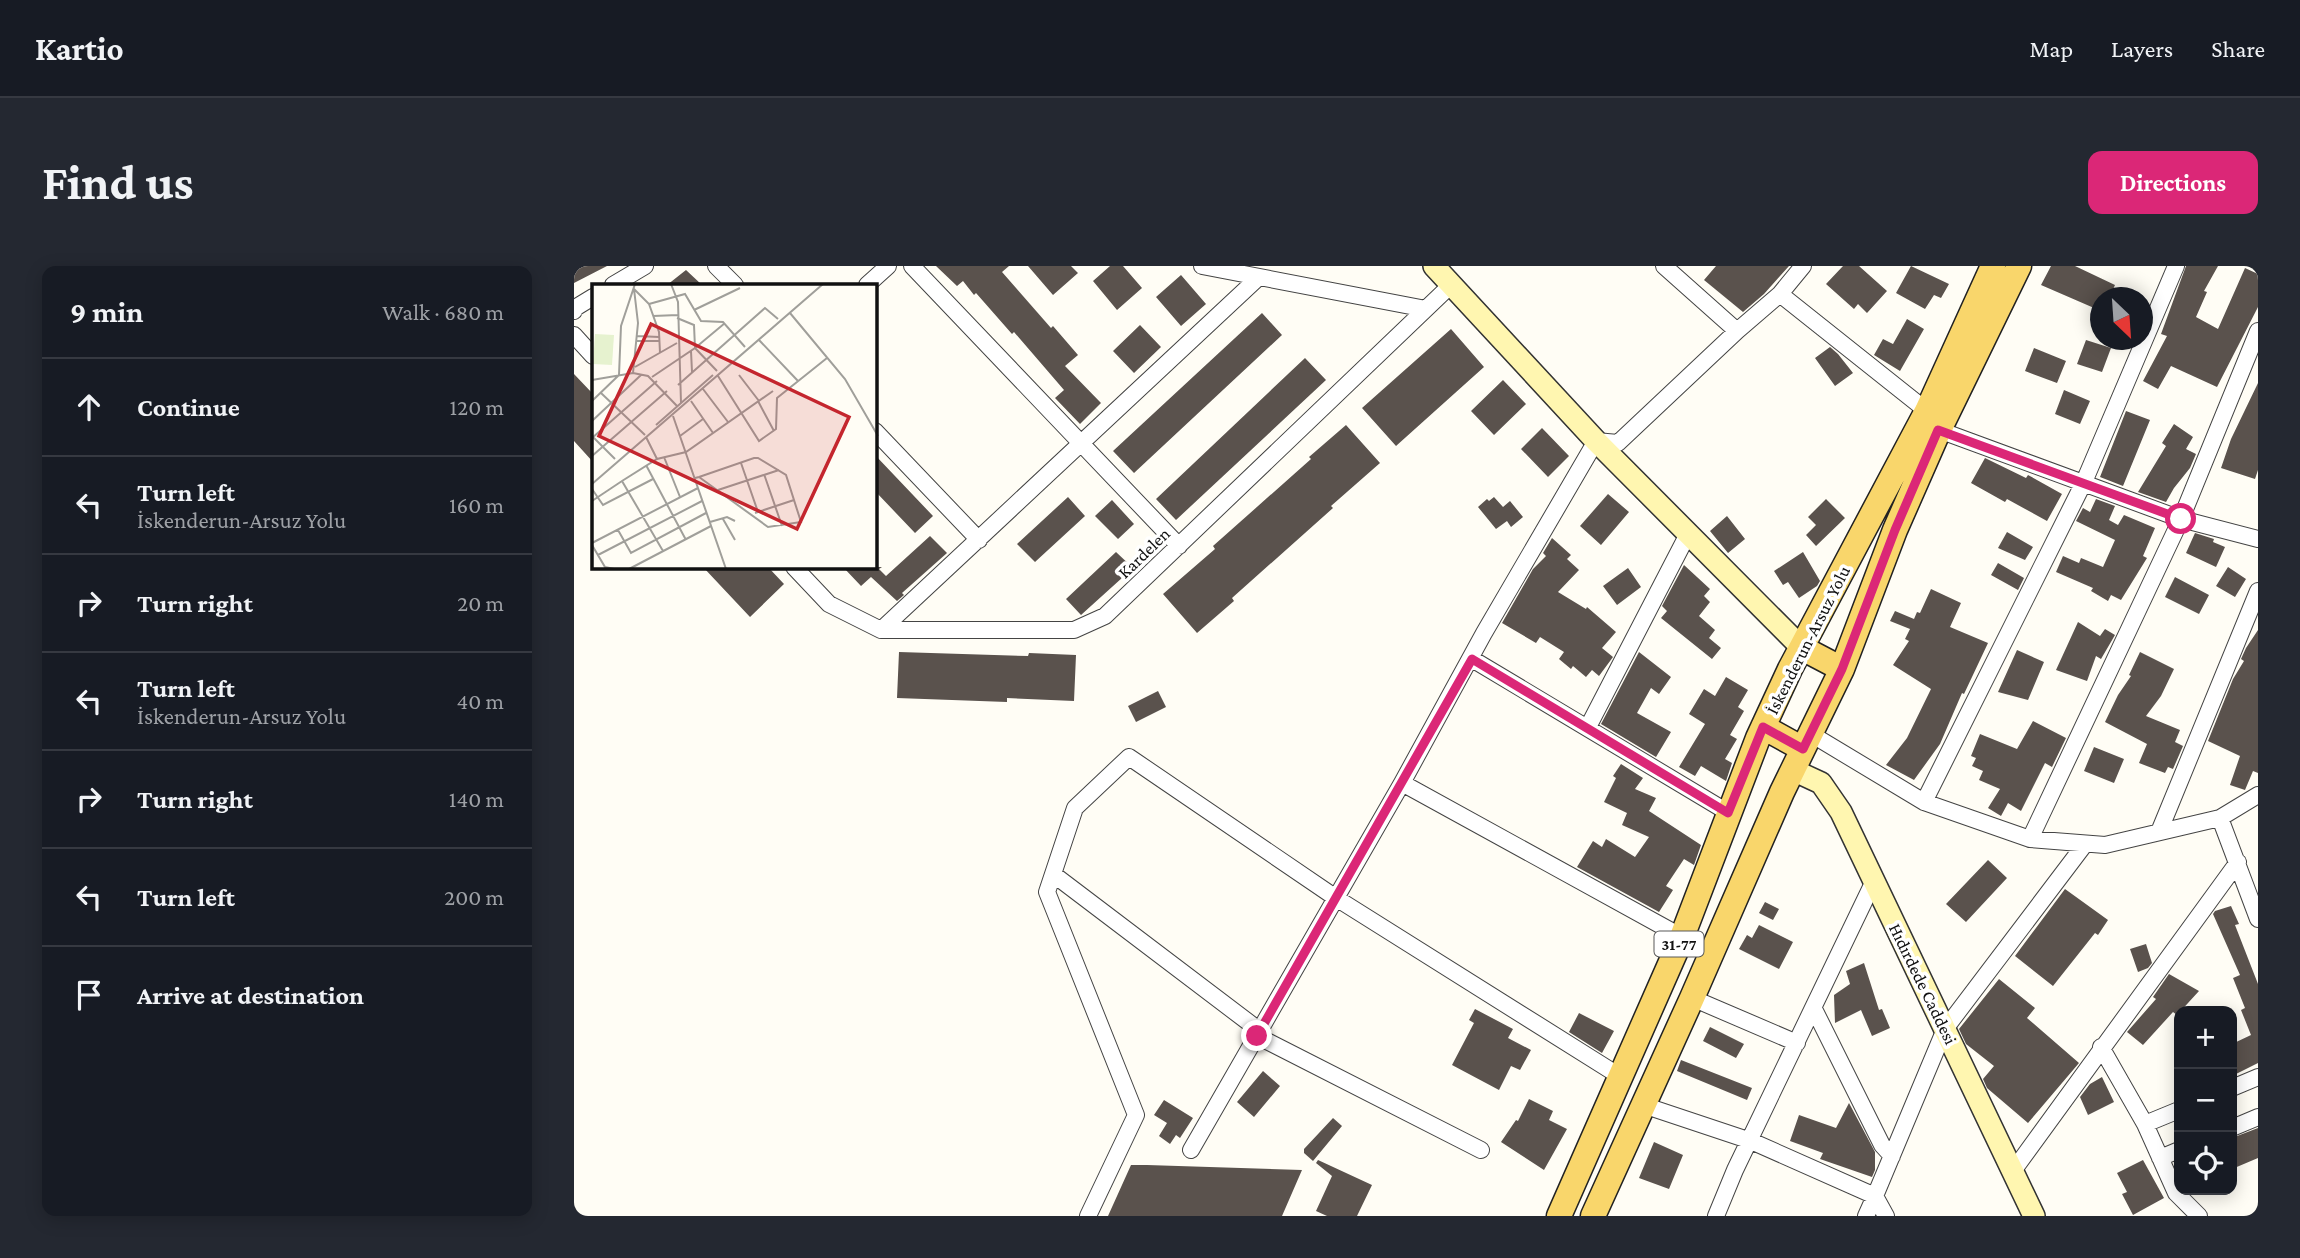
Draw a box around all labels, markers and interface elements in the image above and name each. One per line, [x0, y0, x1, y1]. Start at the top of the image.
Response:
text: Kartio [35, 30, 124, 67]
text: Map [2029, 35, 2073, 62]
text: Layers [2111, 35, 2173, 62]
text: Share [2211, 35, 2265, 62]
button: Directions [2088, 151, 2258, 214]
text: Find us [42, 155, 194, 210]
inset map [592, 284, 877, 569]
north arrow [2090, 287, 2153, 350]
text: 9 min [70, 295, 143, 328]
text: Walk · 680 m [382, 299, 504, 325]
icon: ahead [70, 388, 108, 426]
text: Continue [137, 393, 240, 422]
text: 120 m [450, 394, 504, 420]
text: Turn left [137, 478, 235, 507]
icon: left [70, 486, 108, 524]
text: 160 m [449, 492, 504, 518]
route start [2165, 503, 2196, 534]
text: İskenderun-Arsuz Yolu [137, 507, 346, 533]
street label: Kardelen [1114, 523, 1174, 582]
street label: İskenderun-Arsuz Yolu [1762, 562, 1854, 717]
icon: right [70, 584, 108, 622]
text: Turn right [137, 589, 253, 618]
text: 20 m [457, 590, 504, 616]
text: Turn left [137, 674, 235, 703]
icon: left [70, 682, 108, 720]
text: 40 m [456, 688, 504, 714]
text: İskenderun-Arsuz Yolu [137, 703, 346, 729]
icon: right [70, 780, 108, 818]
text: Turn right [137, 785, 253, 814]
text: 140 m [449, 786, 504, 812]
icon: left [70, 878, 108, 916]
text: Turn left [137, 883, 235, 912]
text: 200 m [444, 884, 504, 910]
street label: Hıdırdede Caddesi [1885, 920, 1961, 1048]
road number: 31-77 [1654, 932, 1704, 957]
icon: arrive [70, 976, 108, 1014]
text: Arrive at destination [137, 981, 364, 1010]
map controls [2174, 1006, 2237, 1195]
button: + [2174, 1006, 2237, 1069]
route end [1241, 1020, 1272, 1051]
button: − [2174, 1069, 2237, 1132]
button: locate [2174, 1132, 2237, 1195]

